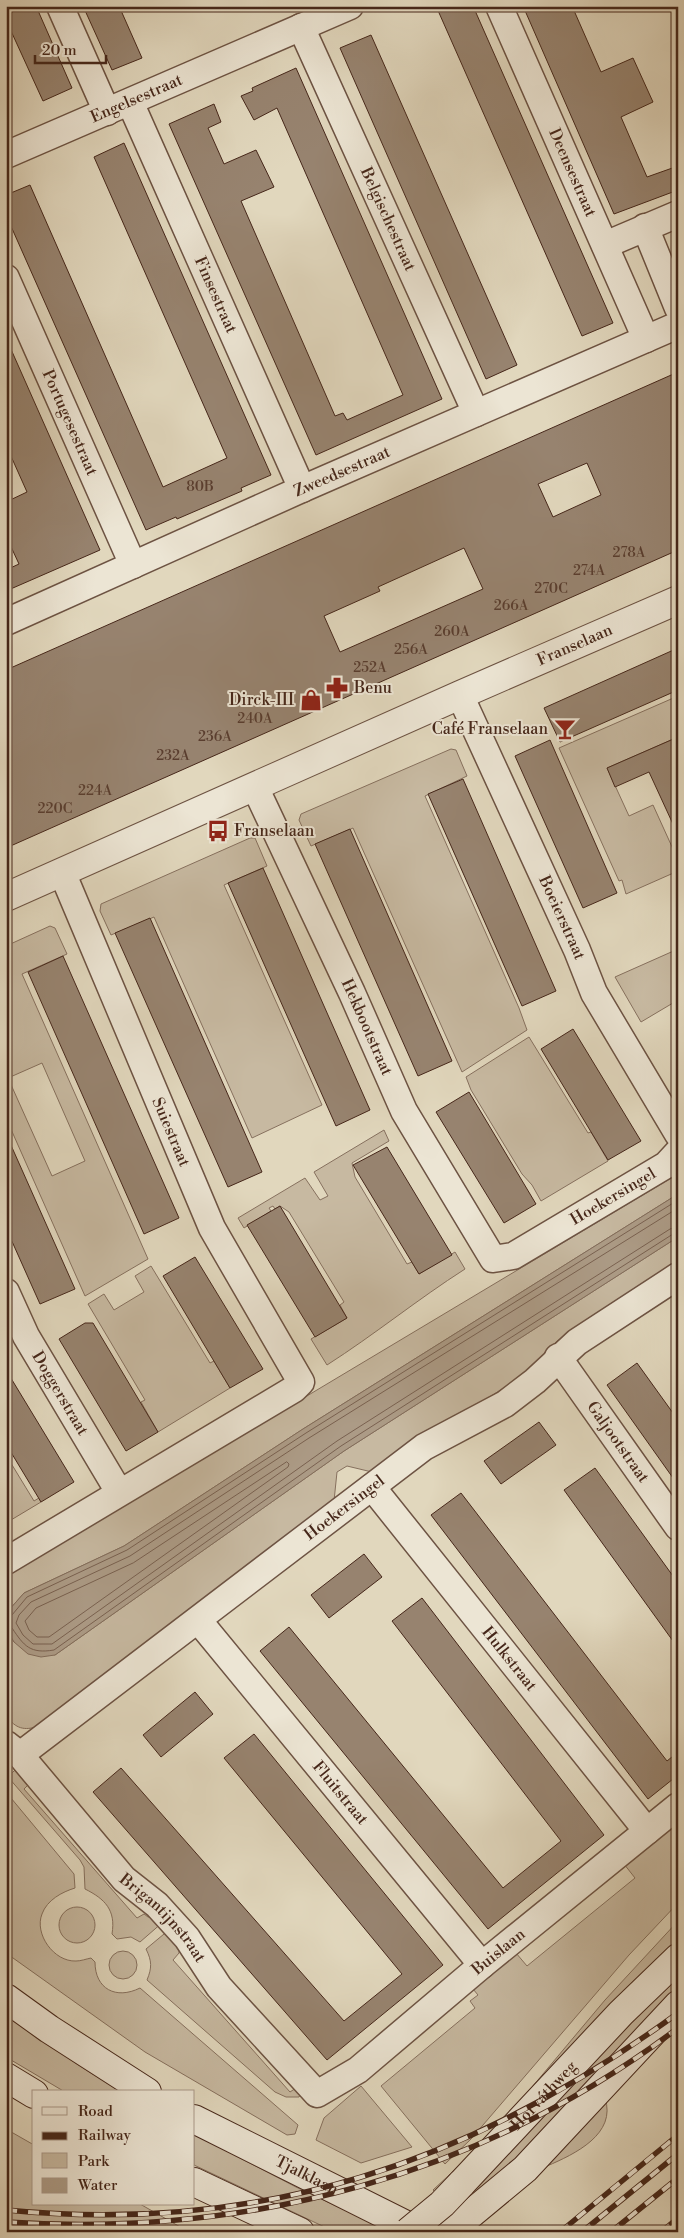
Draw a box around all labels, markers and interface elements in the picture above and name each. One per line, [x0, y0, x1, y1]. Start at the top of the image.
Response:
scale bar [35, 32, 106, 64]
text: 20 m [42, 41, 77, 60]
street label: Engelsestraat [87, 70, 186, 127]
street label: Deensestraat [544, 125, 601, 220]
street label: Belgischestraat [356, 163, 420, 275]
street label: Finsestraat [190, 253, 242, 337]
street label: Portugesestraat [38, 366, 102, 479]
street label: Zweedsestraat [291, 442, 393, 501]
house number: 80B [186, 478, 214, 496]
house number: 278A [613, 544, 646, 562]
house number: 274A [573, 562, 605, 580]
house number: 270C [534, 580, 568, 598]
house number: 266A [494, 597, 529, 615]
street label: Franselaan [534, 620, 616, 670]
house number: 260A [434, 623, 470, 641]
house number: 256A [394, 641, 428, 659]
house number: 252A [353, 659, 387, 677]
pharmacy icon: Benu [324, 675, 350, 701]
place label: Benu [353, 678, 392, 698]
shop icon: Dirck-III [298, 687, 324, 713]
place label: Dirck-III [229, 690, 294, 710]
house number: 240A [237, 710, 273, 728]
bar icon: Café Franselaan [552, 716, 578, 742]
place label: Café Franselaan [432, 719, 548, 739]
house number: 236A [198, 728, 232, 746]
house number: 232A [156, 747, 190, 765]
house number: 224A [78, 782, 112, 800]
house number: 220C [38, 800, 72, 818]
bus stop icon: Franselaan [205, 818, 231, 844]
place label: Franselaan [234, 821, 315, 841]
street label: Boeierstraat [534, 872, 590, 963]
street label: Hekbootstraat [337, 976, 397, 1079]
street label: Suiestraat [147, 1094, 195, 1170]
street label: Hoekersingel [567, 1163, 660, 1230]
street label: Doggerstraat [27, 1348, 93, 1439]
street label: Galjootstraat [582, 1397, 654, 1487]
street label: Hoekersingel [300, 1470, 389, 1545]
street label: Hulkstraat [477, 1622, 542, 1696]
street label: Fluitstraat [308, 1757, 373, 1829]
street label: Brigantijnstraat [115, 1869, 210, 1966]
street label: Buislaan [467, 1924, 530, 1980]
street label: Horváthweg [506, 2056, 582, 2135]
legend [32, 2090, 195, 2206]
text: Road [78, 2102, 113, 2121]
text: Railway [78, 2126, 132, 2145]
street label: Tjalklaan [272, 2151, 342, 2200]
text: Park [78, 2152, 110, 2171]
text: Water [77, 2176, 118, 2195]

